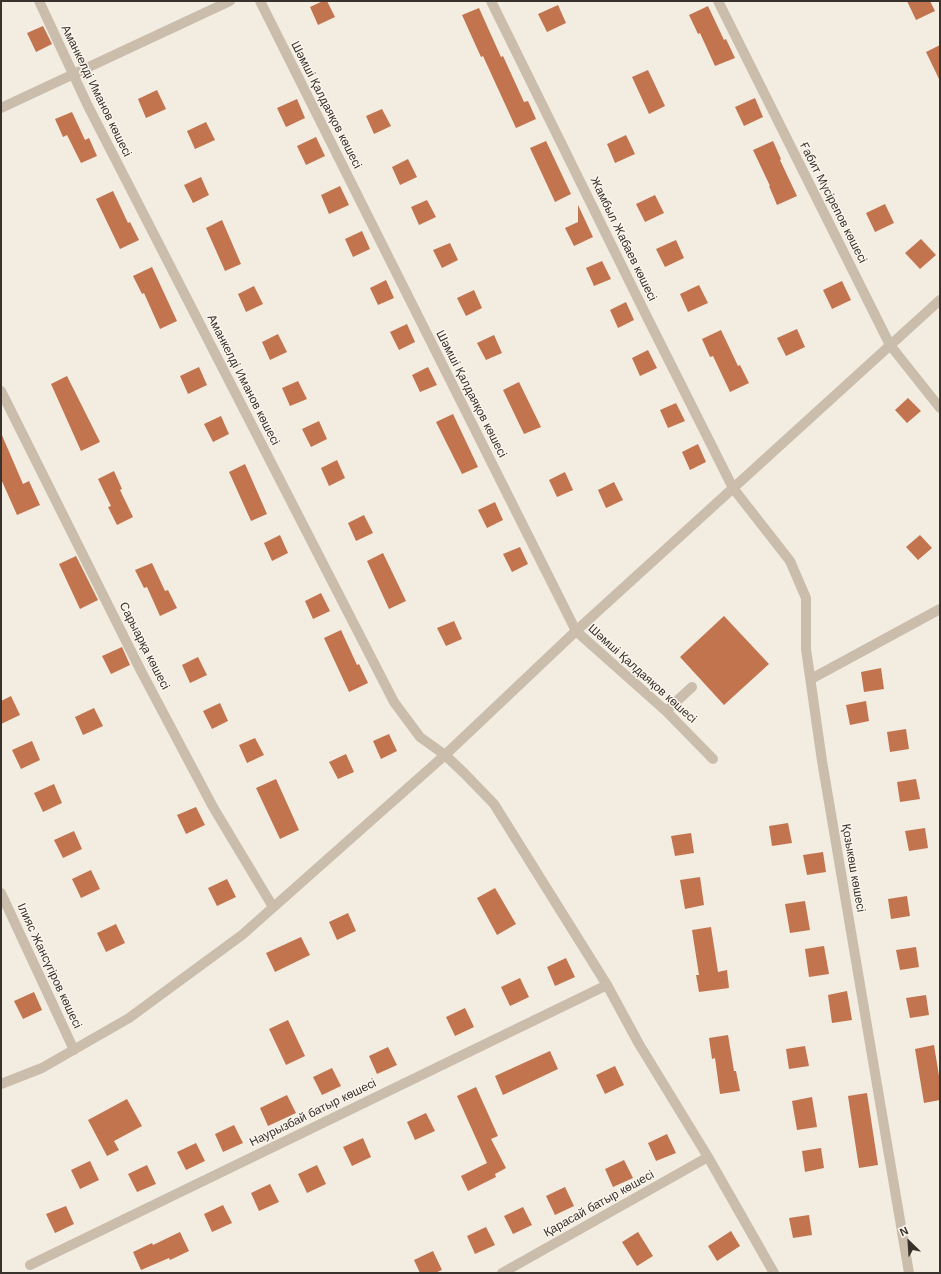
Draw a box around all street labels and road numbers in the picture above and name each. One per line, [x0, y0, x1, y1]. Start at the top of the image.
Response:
street label: Аманкелді Иманов көшесі [58, 23, 134, 159]
street label: Шәмші Қалдаяқов көшесі [288, 39, 364, 171]
street label: Ғабит Мүсірепов көшесі [796, 140, 870, 266]
street label: Жамбыл Жабаев көшесі [587, 175, 659, 303]
street label: Аманкелді Иманов көшесі [204, 312, 282, 448]
street label: Шәмші Қалдаяқов көшесі [433, 328, 509, 460]
street label: Сарыарқа көшесі [116, 600, 172, 692]
street label: Шәмші Қалдаяқов көшесі [585, 622, 699, 726]
street label: Қозыкөш көшесі [838, 823, 868, 913]
street label: Ілияс Жансүгіров көшесі [14, 901, 84, 1031]
street label: Наурызбай батыр көшесі [247, 1076, 379, 1150]
street label: Қарасай батыр көшесі [541, 1168, 657, 1240]

